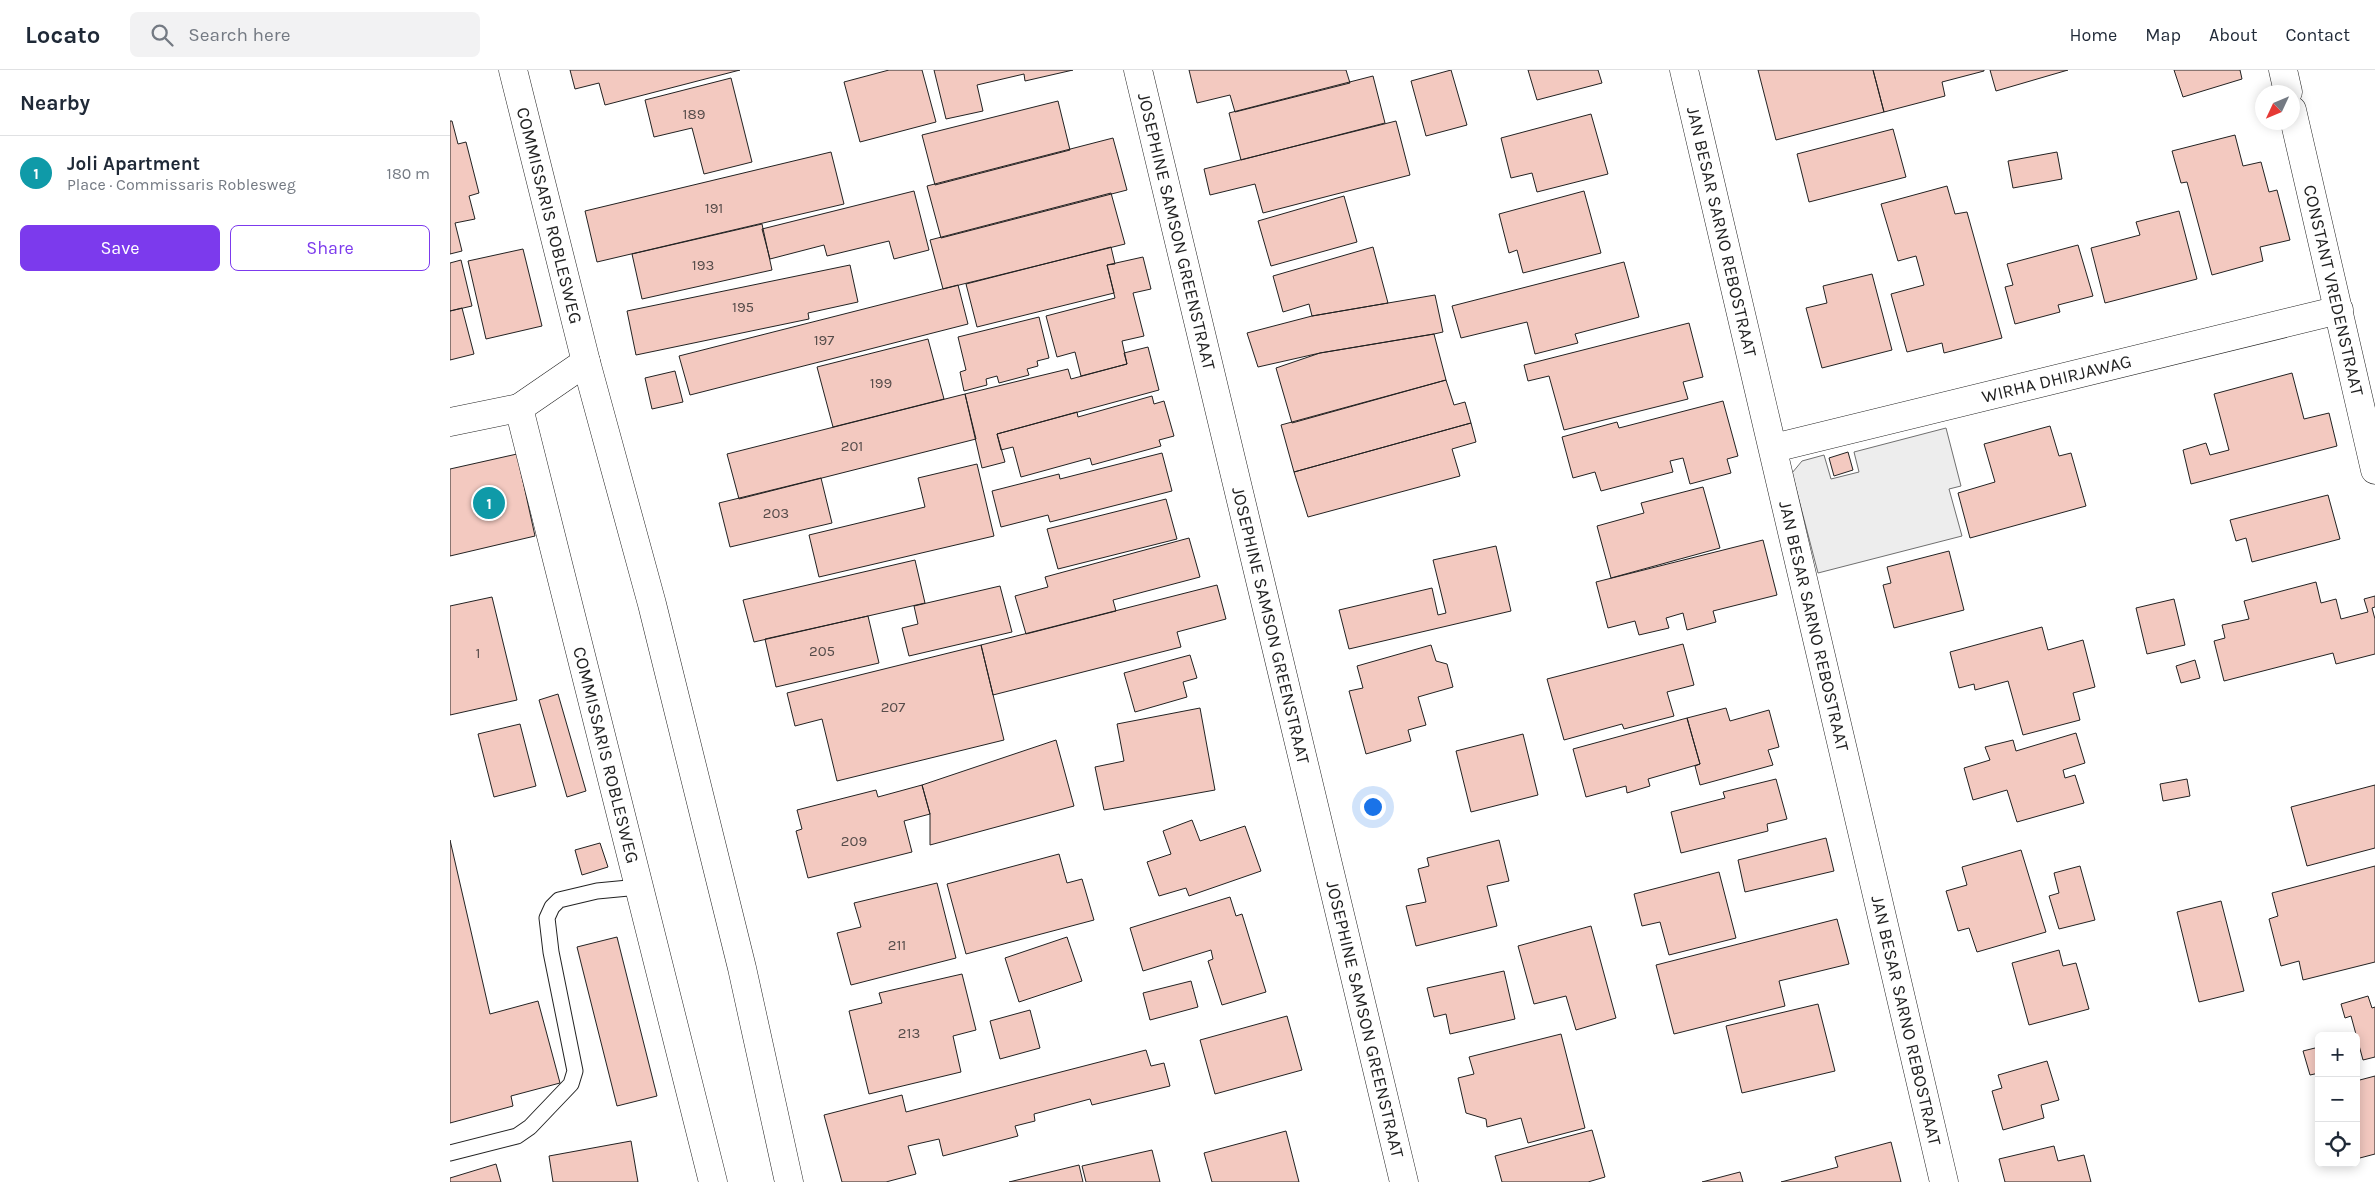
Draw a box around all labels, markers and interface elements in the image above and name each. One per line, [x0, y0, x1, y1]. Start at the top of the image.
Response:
search box [130, 12, 480, 57]
text: Locato [25, 21, 100, 49]
icon: search [148, 21, 176, 49]
text: Search here [188, 24, 290, 46]
text: Home [2069, 24, 2117, 46]
text: Map [2145, 24, 2181, 46]
text: About [2209, 24, 2258, 46]
text: Contact [2286, 24, 2350, 46]
north arrow [2255, 85, 2300, 130]
text: Nearby [20, 91, 90, 115]
street label: JOSEPHINE SAMSON GREENSTRAAT [1133, 91, 1220, 372]
street label: JAN BESAR SARNO REBOSTRAAT [1682, 104, 1762, 359]
street label: COMMISSARIS ROBLESWEG [512, 105, 587, 326]
house number: 189 [683, 105, 705, 123]
text: Joli Apartment [67, 153, 200, 175]
text: 1 [33, 164, 39, 183]
text: 180 m [387, 164, 430, 183]
text: Place · Commissaris Roblesweg [67, 175, 296, 194]
street label: CONSTANT VREDENSTRAAT [2299, 183, 2369, 398]
house number: 191 [705, 199, 723, 217]
button: Save [20, 225, 220, 271]
button: Share [230, 225, 430, 271]
house number: 193 [692, 256, 714, 274]
house number: 195 [732, 298, 754, 316]
house number: 197 [814, 331, 834, 349]
street label: WIRHA DHIRJAWAG [1980, 350, 2134, 408]
house number: 199 [870, 374, 892, 392]
house number: 201 [841, 437, 863, 455]
pin: 1 [473, 484, 505, 522]
street label: JOSEPHINE SAMSON GREENSTRAAT [1227, 484, 1315, 766]
street label: JAN BESAR SARNO REBOSTRAAT [1774, 499, 1854, 753]
house number: 203 [763, 504, 789, 522]
house number: 205 [809, 642, 835, 660]
house number: 1 [476, 644, 480, 662]
street label: COMMISSARIS ROBLESWEG [568, 644, 644, 866]
house number: 207 [881, 698, 905, 716]
your location [1360, 794, 1386, 820]
house number: 209 [841, 832, 867, 850]
street label: JOSEPHINE SAMSON GREENSTRAAT [1321, 878, 1409, 1160]
street label: JAN BESAR SARNO REBOSTRAAT [1866, 893, 1946, 1148]
house number: 211 [888, 936, 906, 954]
house number: 213 [898, 1024, 920, 1042]
map controls [2315, 1032, 2360, 1167]
button: + [2315, 1032, 2360, 1077]
button: − [2315, 1077, 2360, 1122]
button: locate [2315, 1122, 2360, 1167]

